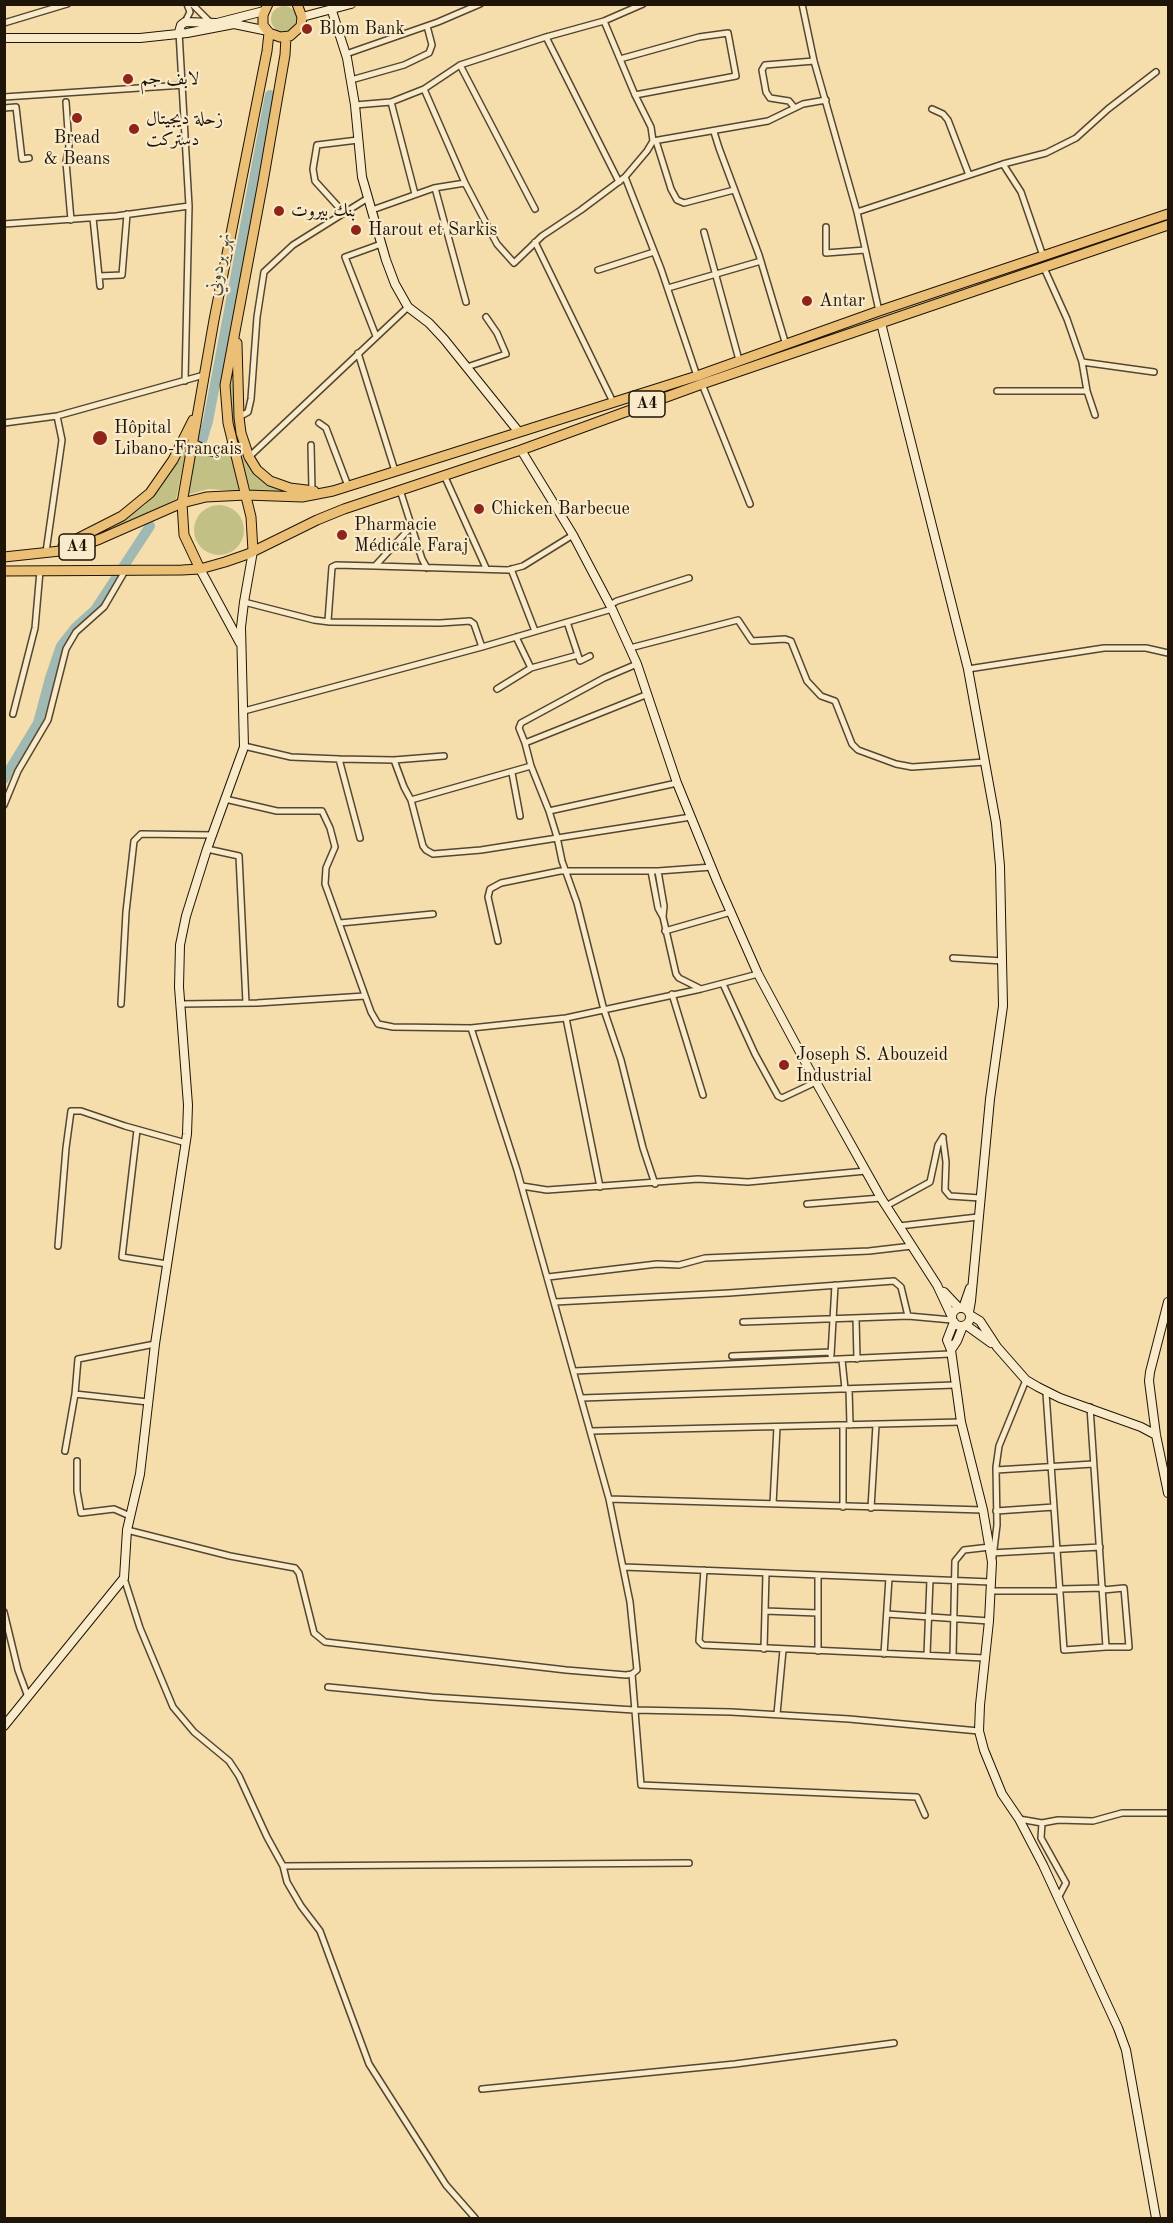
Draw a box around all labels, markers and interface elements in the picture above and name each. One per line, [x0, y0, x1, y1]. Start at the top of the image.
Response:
place label: Blom Bank [319, 18, 405, 40]
marker: Blom Bank [300, 22, 314, 36]
place label: لابف جم [140, 68, 199, 90]
marker: لابف جم [121, 72, 135, 86]
place label: زحلة ديجيتال دستركت [146, 108, 223, 150]
marker: Bread & Beans [70, 111, 84, 125]
marker: زحلة ديجيتال دستركت [127, 122, 141, 136]
place label: Bread & Beans [44, 127, 110, 170]
place label: بنك بيروت [291, 200, 355, 222]
marker: بنك بيروت [272, 204, 286, 218]
place label: Harout et Sarkis [368, 219, 497, 241]
marker: Harout et Sarkis [349, 223, 363, 237]
water label: نهر بردوني [201, 230, 237, 298]
place label: Antar [819, 290, 865, 312]
marker: Antar [800, 294, 814, 308]
road number: A4 [629, 391, 665, 417]
place label: Hôpital Libano-Français [114, 417, 242, 460]
marker: Hôpital Libano-Français [91, 429, 109, 447]
place label: Chicken Barbecue [491, 498, 630, 520]
marker: Chicken Barbecue [472, 502, 486, 516]
place label: Pharmacie Médicale Faraj [354, 514, 468, 556]
marker: Pharmacie Médicale Faraj [335, 528, 349, 542]
road number: A4 [59, 534, 95, 560]
place label: Joseph S. Abouzeid Industrial [796, 1044, 948, 1086]
marker: Joseph S. Abouzeid Industrial [777, 1058, 791, 1072]

